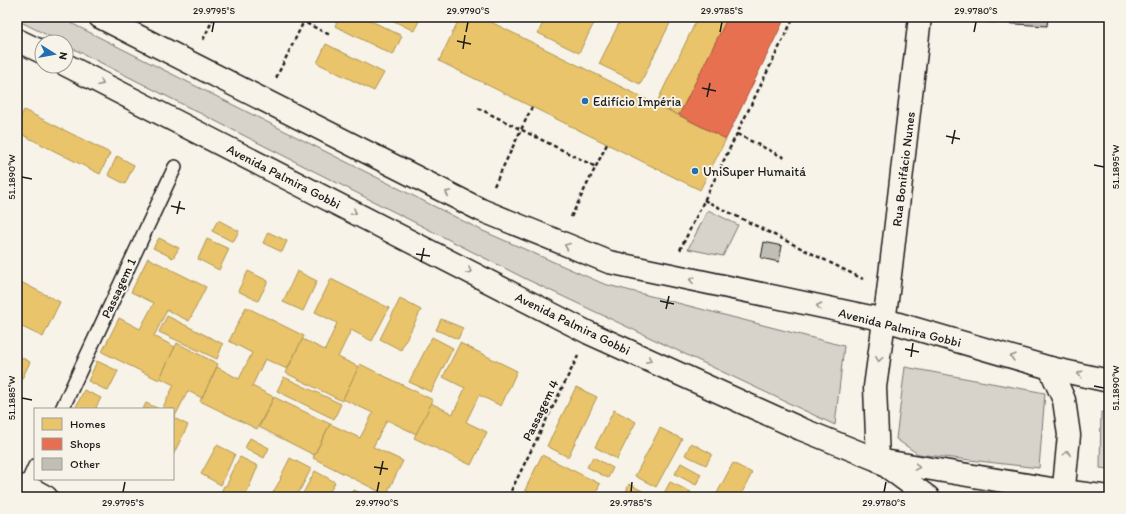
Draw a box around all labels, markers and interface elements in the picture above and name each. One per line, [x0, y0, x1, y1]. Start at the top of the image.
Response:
text: 29.9795°S [193, 4, 235, 17]
text: 29.9790°S [446, 4, 490, 17]
text: 29.9785°S [701, 4, 744, 17]
text: 29.9780°S [954, 4, 998, 17]
north arrow [34, 34, 74, 74]
text: N [56, 51, 70, 61]
one-way arrow [96, 78, 104, 85]
place label: Edifício Impéria [593, 94, 682, 109]
marker: Edifício Impéria [580, 96, 590, 106]
street label: Rua Bonifácio Nunes [889, 110, 918, 227]
street label: Avenida Palmira Gobbi [224, 141, 343, 212]
text: 51.1895°W [1109, 144, 1122, 189]
text: 51.1890°W [5, 154, 18, 200]
place label: UniSuper Humaitá [703, 164, 806, 179]
marker: UniSuper Humaitá [690, 166, 700, 176]
one-way arrow [445, 191, 452, 198]
one-way arrow [349, 207, 357, 215]
one-way arrow [564, 242, 571, 250]
street label: Passagem 1 [98, 256, 139, 321]
one-way arrow [465, 266, 473, 274]
one-way arrow [689, 276, 695, 284]
street label: Avenida Palmira Gobbi [513, 289, 633, 358]
one-way arrow [816, 303, 822, 311]
street label: Avenida Palmira Gobbi [837, 305, 963, 350]
one-way arrow [1009, 353, 1016, 362]
one-way arrow [645, 355, 652, 363]
one-way arrow [875, 356, 884, 362]
text: 51.1890°W [1109, 365, 1122, 411]
one-way arrow [1076, 371, 1083, 379]
text: 51.1885°W [5, 375, 18, 420]
street label: Passagem 4 [519, 377, 562, 443]
legend [34, 408, 174, 480]
text: Homes [70, 417, 106, 431]
text: Shops [70, 437, 101, 451]
one-way arrow [1062, 450, 1071, 456]
text: Other [70, 457, 100, 471]
one-way arrow [914, 462, 920, 471]
text: 29.9795°S [102, 496, 144, 509]
text: 29.9790°S [355, 496, 399, 509]
text: 29.9785°S [610, 496, 653, 509]
text: 29.9780°S [862, 496, 906, 509]

